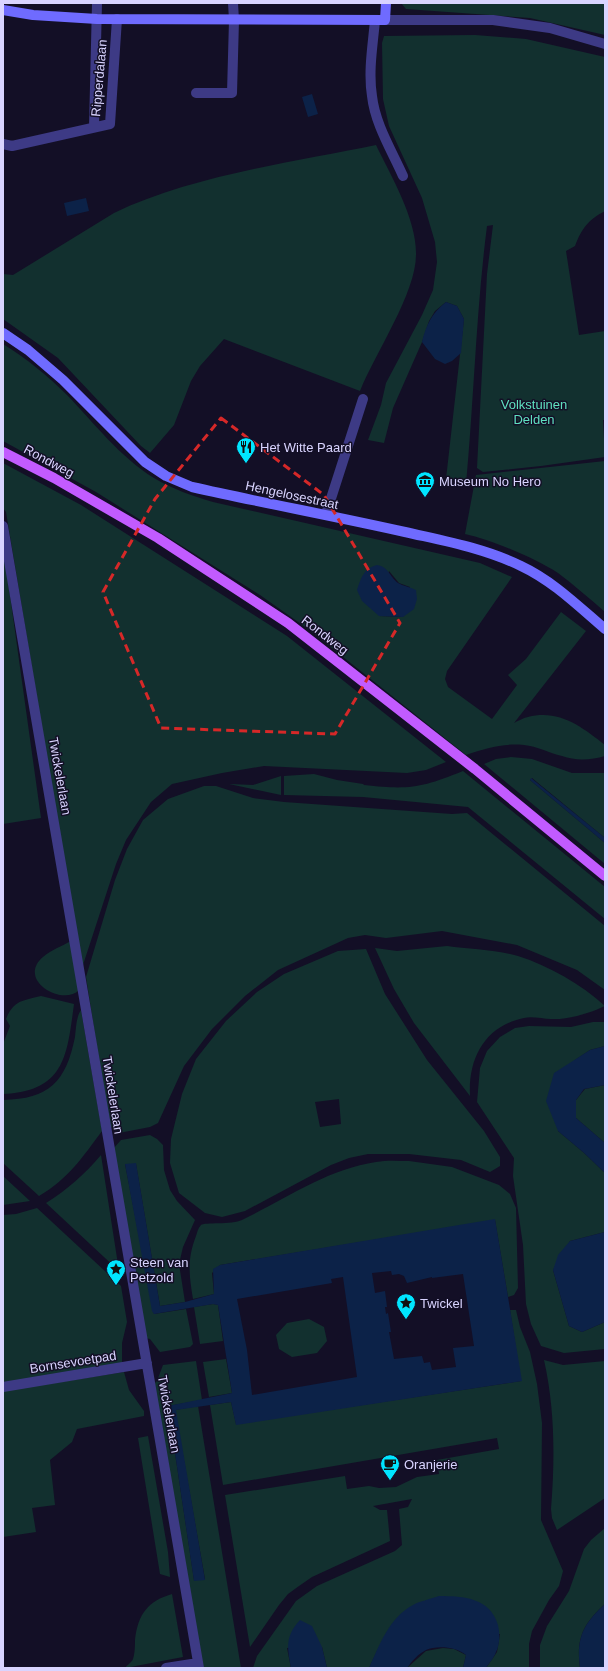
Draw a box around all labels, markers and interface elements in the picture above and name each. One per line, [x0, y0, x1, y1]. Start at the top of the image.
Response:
street label: Ripperdalaan [88, 39, 110, 117]
park label: Volkstuinen Delden [501, 397, 567, 427]
restaurant icon: Het Witte Paard [235, 436, 257, 464]
place label: Het Witte Paard [260, 440, 352, 455]
street label: Rondweg [21, 441, 77, 481]
museum icon: Museum No Hero [414, 470, 436, 498]
place label: Museum No Hero [439, 474, 541, 489]
street label: Hengelosestraat [244, 478, 340, 512]
street label: Rondweg [299, 612, 351, 658]
street label: Twickelerlaan [46, 736, 74, 816]
street label: Twickelerlaan [99, 1055, 127, 1135]
place label: Steen van Petzold [130, 1255, 189, 1285]
place icon: Steen van Petzold [105, 1258, 127, 1286]
place icon: Twickel [395, 1292, 417, 1320]
place label: Twickel [420, 1296, 463, 1311]
street label: Bornsevoetpad [29, 1348, 117, 1376]
street label: Twickelerlaan [155, 1374, 183, 1454]
cafe icon: Oranjerie [379, 1453, 401, 1481]
place label: Oranjerie [404, 1457, 457, 1472]

